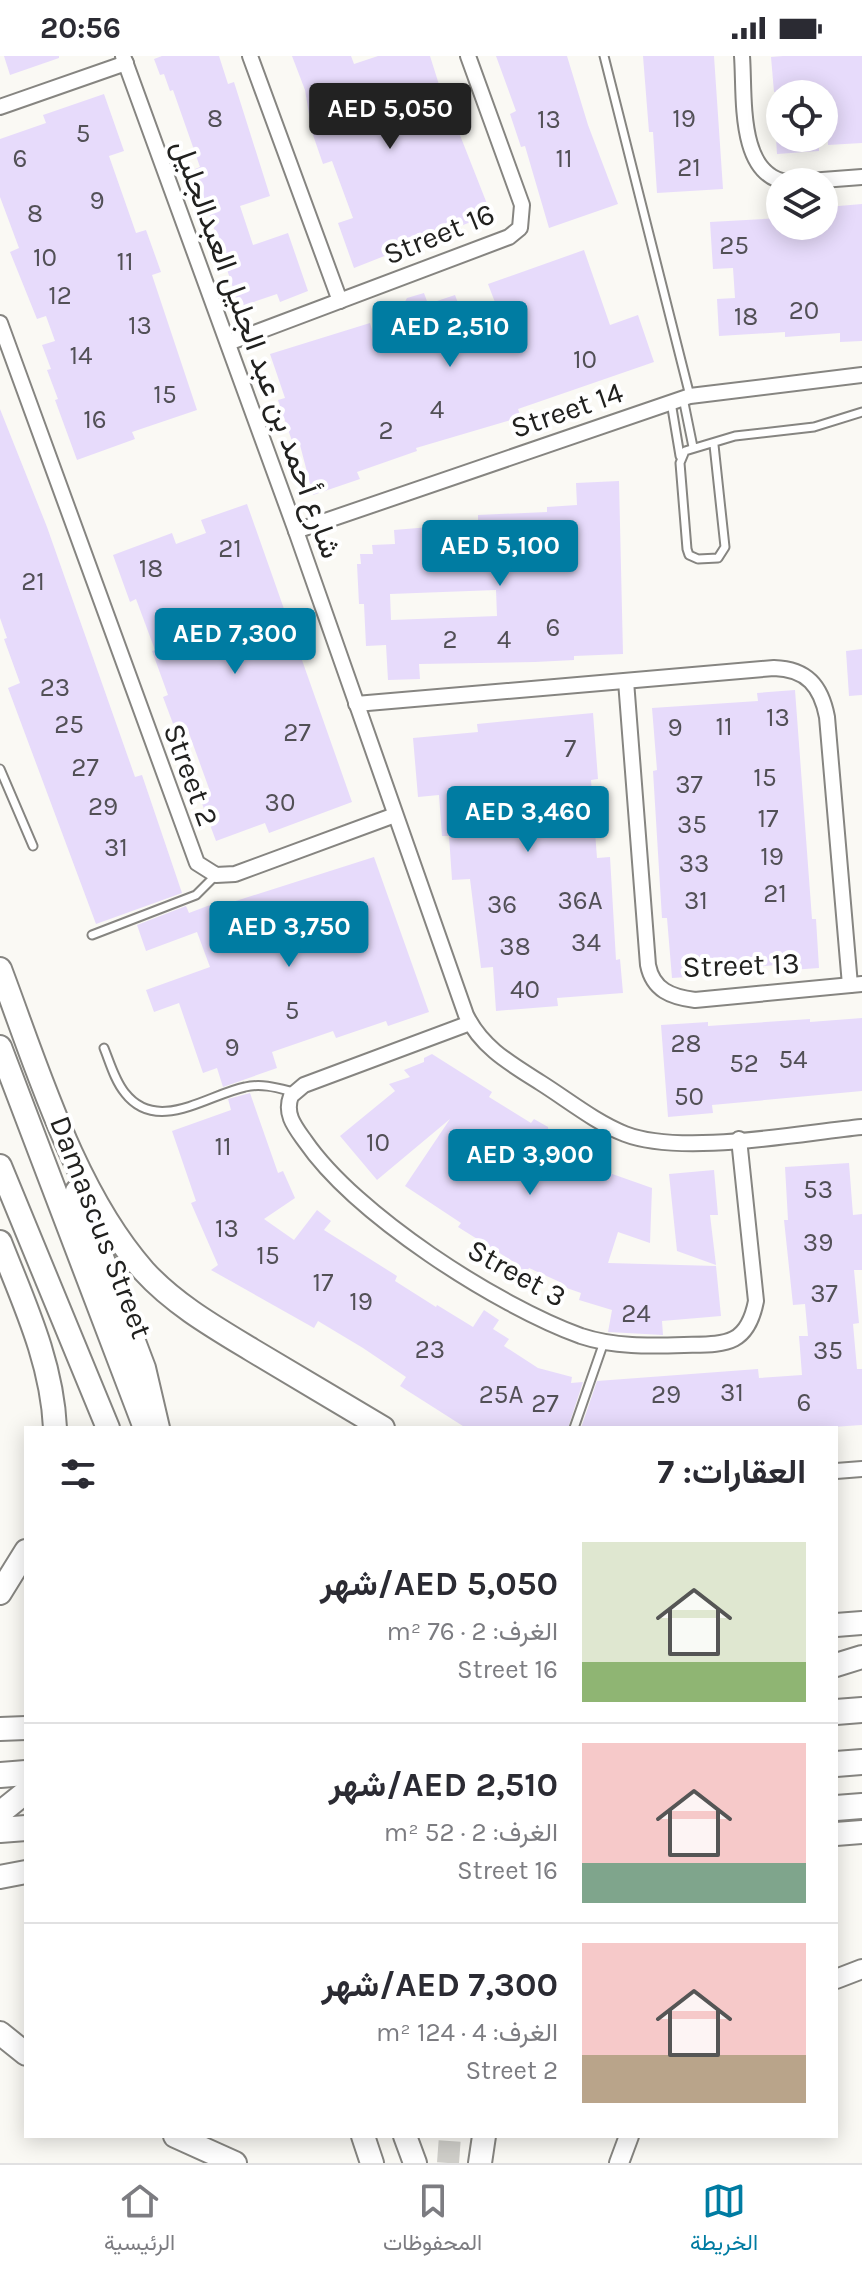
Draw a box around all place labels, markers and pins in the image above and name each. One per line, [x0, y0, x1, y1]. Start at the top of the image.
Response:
pin: AED 5,050 [298, 83, 482, 151]
pin: AED 2,510 [358, 301, 542, 369]
pin: AED 5,100 [408, 520, 592, 588]
pin: AED 7,300 [143, 608, 327, 676]
pin: AED 3,460 [436, 786, 620, 854]
pin: AED 3,750 [197, 901, 381, 969]
pin: AED 3,900 [438, 1129, 622, 1197]

